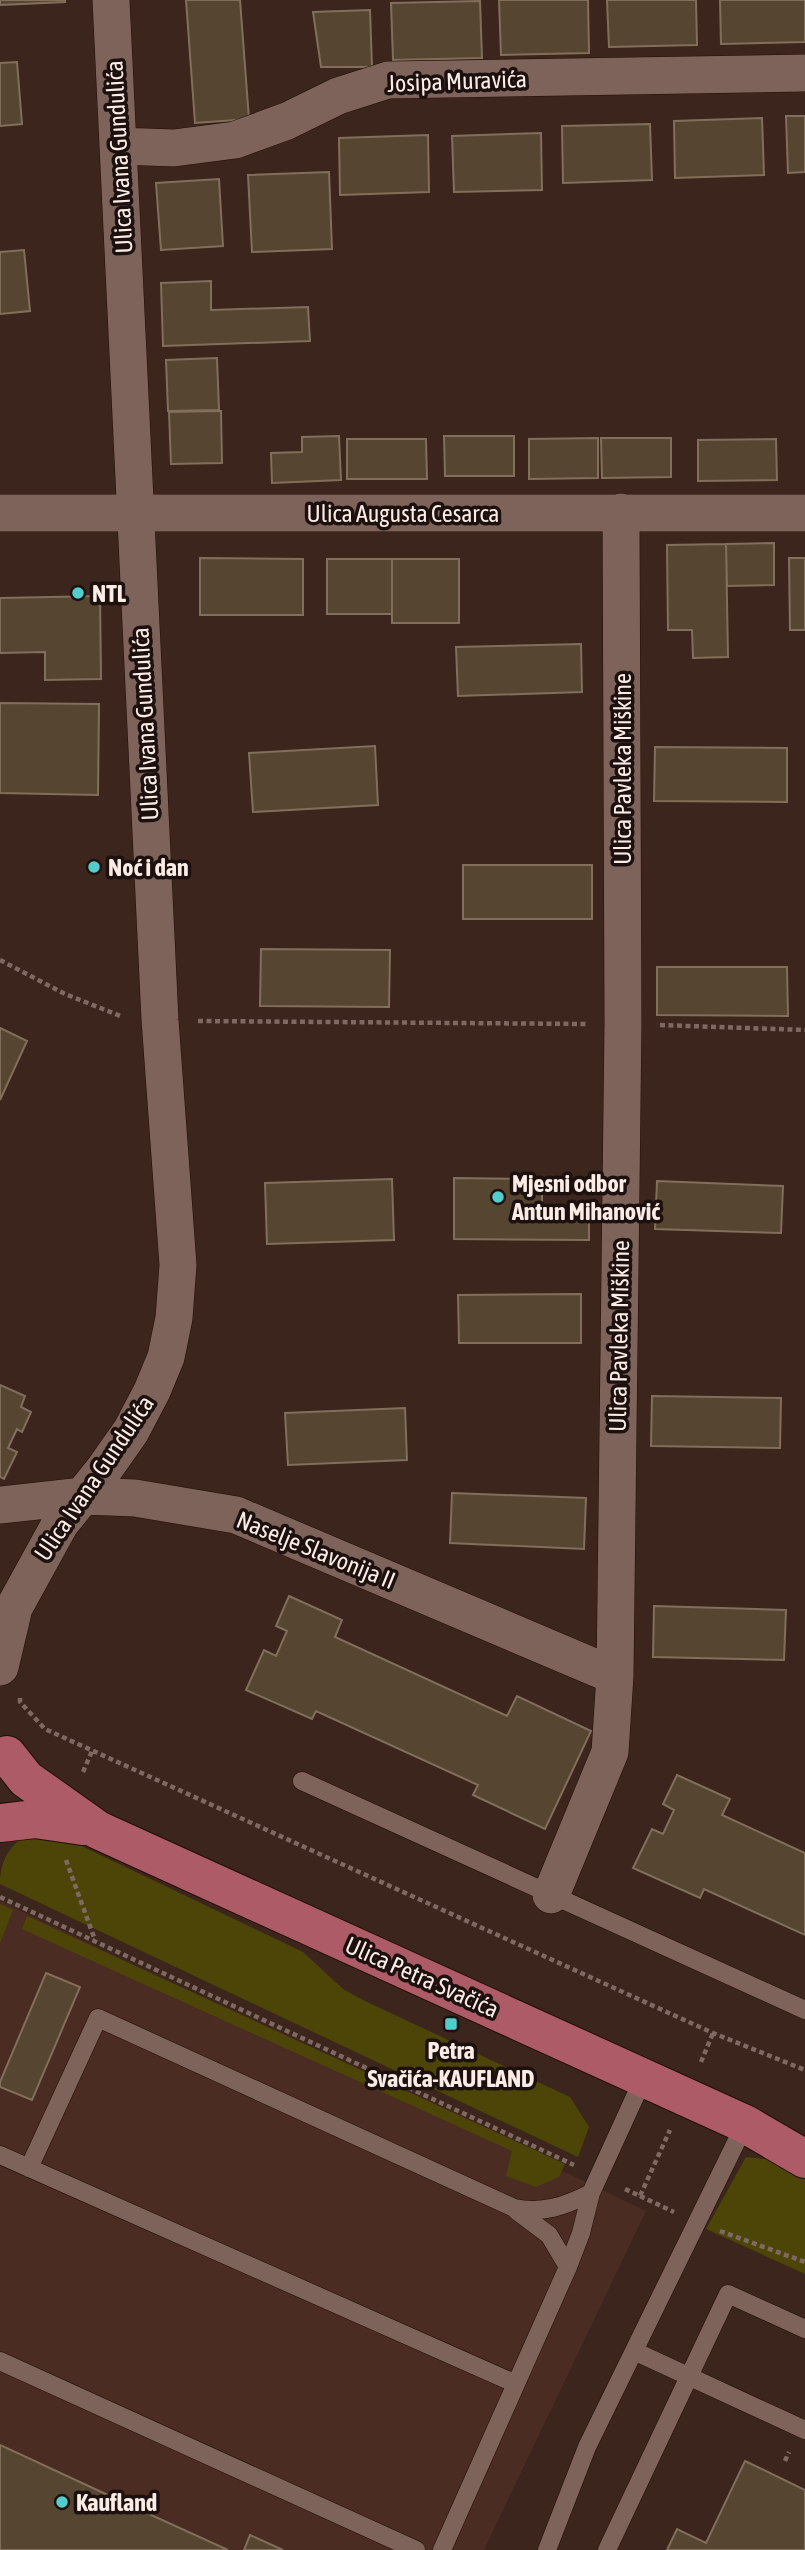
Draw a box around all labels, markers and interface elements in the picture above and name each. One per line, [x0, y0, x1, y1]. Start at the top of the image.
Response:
street label: Ulica Ivana Gundulića [100, 60, 138, 254]
street label: Josipa Muravića [387, 65, 527, 97]
street label: Ulica Augusta Cesarca [307, 500, 499, 527]
place label: NTL [92, 580, 127, 607]
marker: NTL [70, 585, 86, 601]
street label: Ulica Ivana Gundulića [126, 627, 164, 821]
street label: Ulica Pavleka Miškine [609, 673, 636, 865]
place label: Noć i dan [108, 854, 189, 881]
marker: Noć i dan [86, 859, 102, 875]
place label: Mjesni odbor Antun Mihanović [511, 1170, 660, 1225]
marker: Mjesni odbor Antun Mihanović [490, 1189, 506, 1205]
street label: Ulica Pavleka Miškine [604, 1240, 634, 1432]
street label: Ulica Ivana Gundulića [29, 1390, 159, 1566]
street label: Naselje Slavonija II [233, 1506, 399, 1594]
street label: Ulica Petra Svačića [341, 1931, 503, 2023]
marker: Petra Svačića-KAUFLAND [443, 2016, 459, 2032]
place label: Petra Svačića-KAUFLAND [367, 2037, 535, 2092]
place label: Kaufland [76, 2489, 157, 2516]
marker: Kaufland [54, 2494, 70, 2510]

